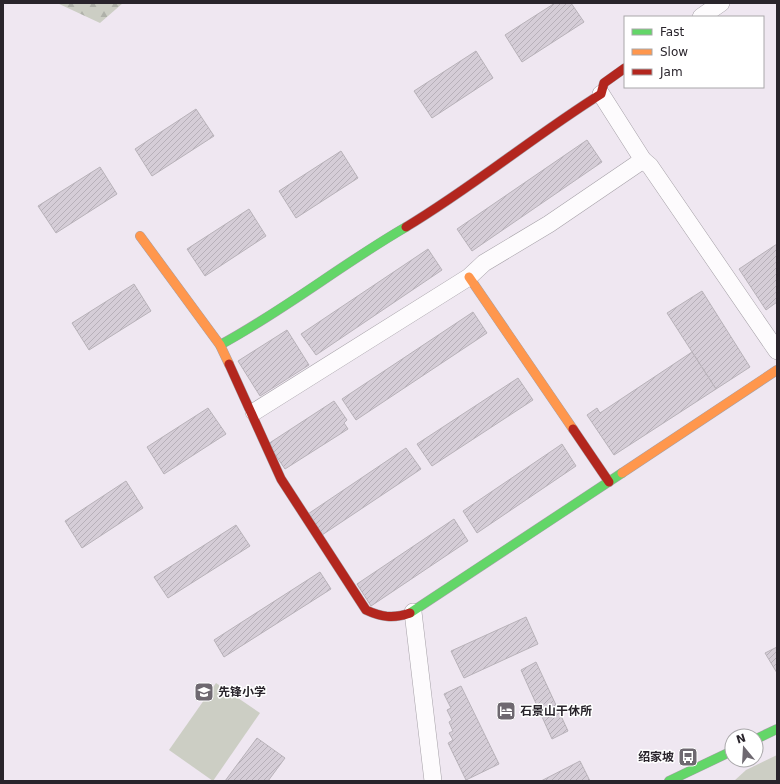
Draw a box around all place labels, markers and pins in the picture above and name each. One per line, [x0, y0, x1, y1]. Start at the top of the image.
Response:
school or university icon: 先锋小学 [193, 681, 215, 703]
place label: 先锋小学 [218, 685, 266, 699]
hotel icon: 石景山干休所 [495, 700, 517, 722]
place label: 石景山干休所 [520, 704, 592, 718]
bus stop icon: 绍家坡 [677, 746, 699, 768]
place label: 绍家坡 [638, 750, 674, 764]

